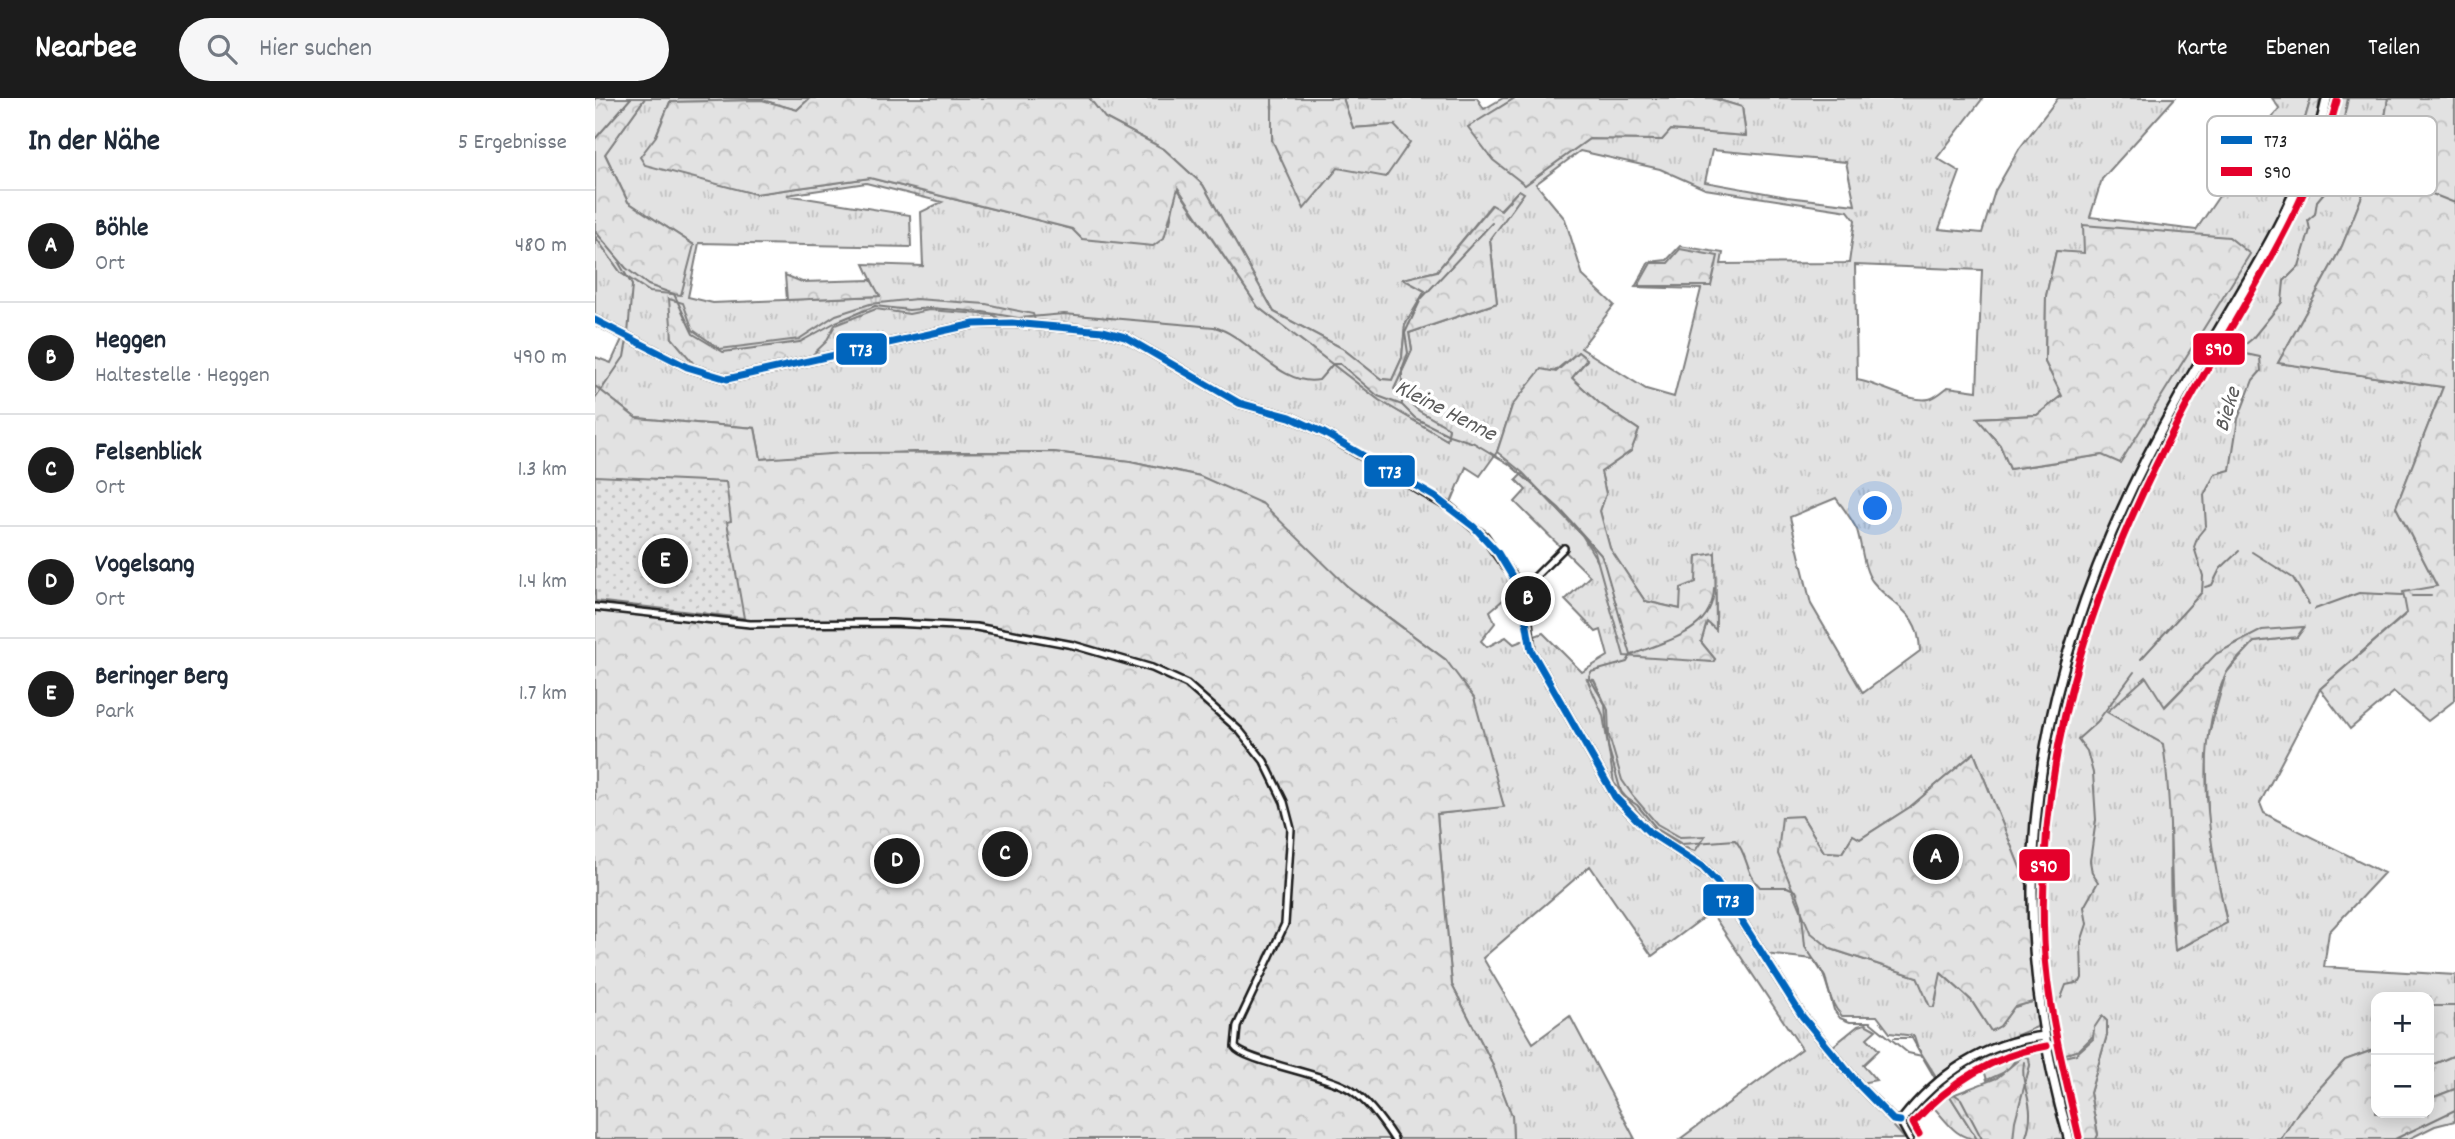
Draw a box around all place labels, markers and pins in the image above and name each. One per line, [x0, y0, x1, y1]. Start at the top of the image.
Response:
pin: E [642, 535, 688, 587]
pin: B [1505, 573, 1551, 625]
pin: C [982, 828, 1028, 880]
pin: A [1913, 831, 1959, 883]
pin: D [874, 835, 920, 887]

